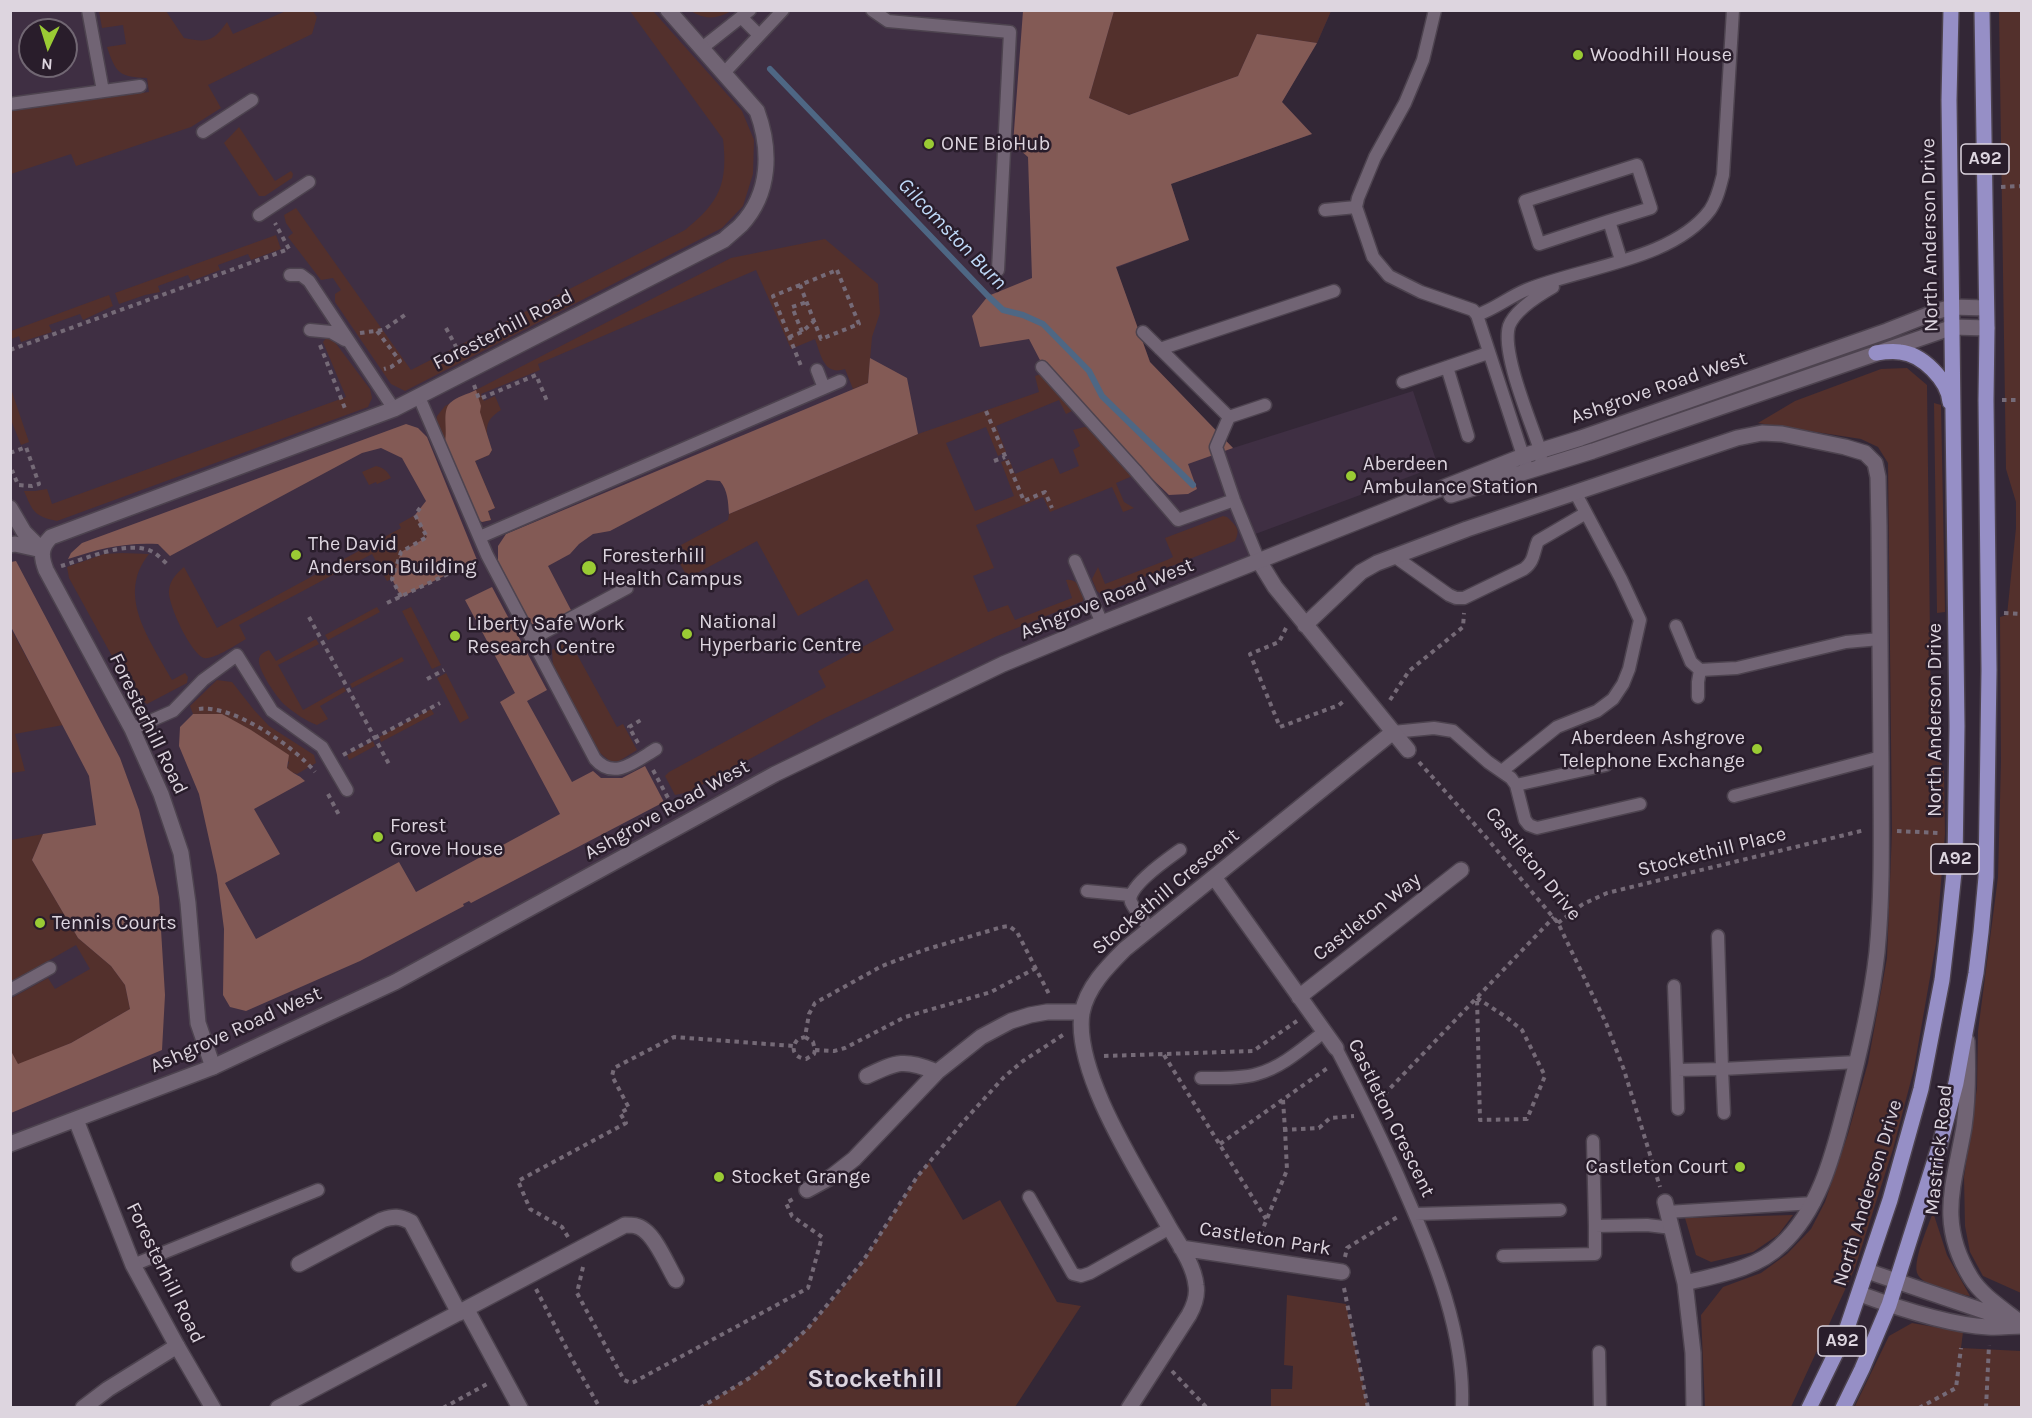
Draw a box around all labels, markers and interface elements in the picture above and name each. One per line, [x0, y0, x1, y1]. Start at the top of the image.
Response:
north arrow [18, 18, 78, 78]
place label: Woodhill House [1590, 43, 1732, 67]
marker: Woodhill House [1571, 48, 1585, 62]
text: N [40, 55, 53, 74]
place label: ONE BioHub [941, 132, 1050, 156]
marker: ONE BioHub [922, 137, 936, 151]
street label: North Anderson Drive [1916, 138, 1944, 332]
road number: A92 [1961, 144, 2009, 174]
water label: Gilcomston Burn [892, 173, 1012, 295]
street label: Foresterhill Road [429, 284, 577, 376]
street label: Ashgrove Road West [1568, 347, 1750, 429]
place label: Aberdeen Ambulance Station [1363, 452, 1538, 499]
marker: Aberdeen Ambulance Station [1344, 469, 1358, 483]
place label: The David Anderson Building [308, 532, 476, 579]
place label: Foresterhill Health Campus [602, 544, 743, 591]
marker: The David Anderson Building [289, 548, 303, 562]
street label: Ashgrove Road West [1017, 553, 1197, 645]
marker: Foresterhill Health Campus [580, 559, 598, 577]
place label: National Hyperbaric Centre [699, 610, 862, 657]
place label: Liberty Safe Work Research Centre [467, 612, 625, 659]
street label: North Anderson Drive [1923, 623, 1947, 817]
marker: National Hyperbaric Centre [680, 627, 694, 641]
marker: Liberty Safe Work Research Centre [448, 629, 462, 643]
street label: Foresterhill Road [103, 650, 193, 798]
place label: Aberdeen Ashgrove Telephone Exchange [1560, 726, 1745, 773]
marker: Aberdeen Ashgrove Telephone Exchange [1750, 742, 1764, 756]
street label: Ashgrove Road West [580, 755, 754, 865]
street label: Castleton Drive [1480, 802, 1586, 926]
place label: Forest Grove House [390, 814, 503, 861]
street label: Stockethill Place [1635, 822, 1789, 882]
street label: Stockethill Crescent [1088, 824, 1244, 960]
marker: Forest Grove House [371, 830, 385, 844]
road number: A92 [1931, 844, 1979, 874]
street label: Castleton Way [1308, 868, 1426, 966]
place label: Tennis Courts [52, 911, 177, 935]
marker: Tennis Courts [33, 916, 47, 930]
street label: Ashgrove Road West [147, 981, 325, 1079]
street label: Castleton Crescent [1342, 1035, 1440, 1201]
street label: Mastrick Road [1920, 1083, 1958, 1217]
street label: North Anderson Drive [1828, 1097, 1908, 1289]
place label: Castleton Court [1586, 1155, 1728, 1179]
marker: Castleton Court [1733, 1160, 1747, 1174]
place label: Stocket Grange [731, 1165, 870, 1189]
marker: Stocket Grange [712, 1170, 726, 1184]
street label: Foresterhill Road [120, 1199, 210, 1347]
street label: Castleton Park [1197, 1217, 1333, 1261]
road number: A92 [1818, 1326, 1866, 1356]
district label: Stockethill [807, 1364, 943, 1396]

